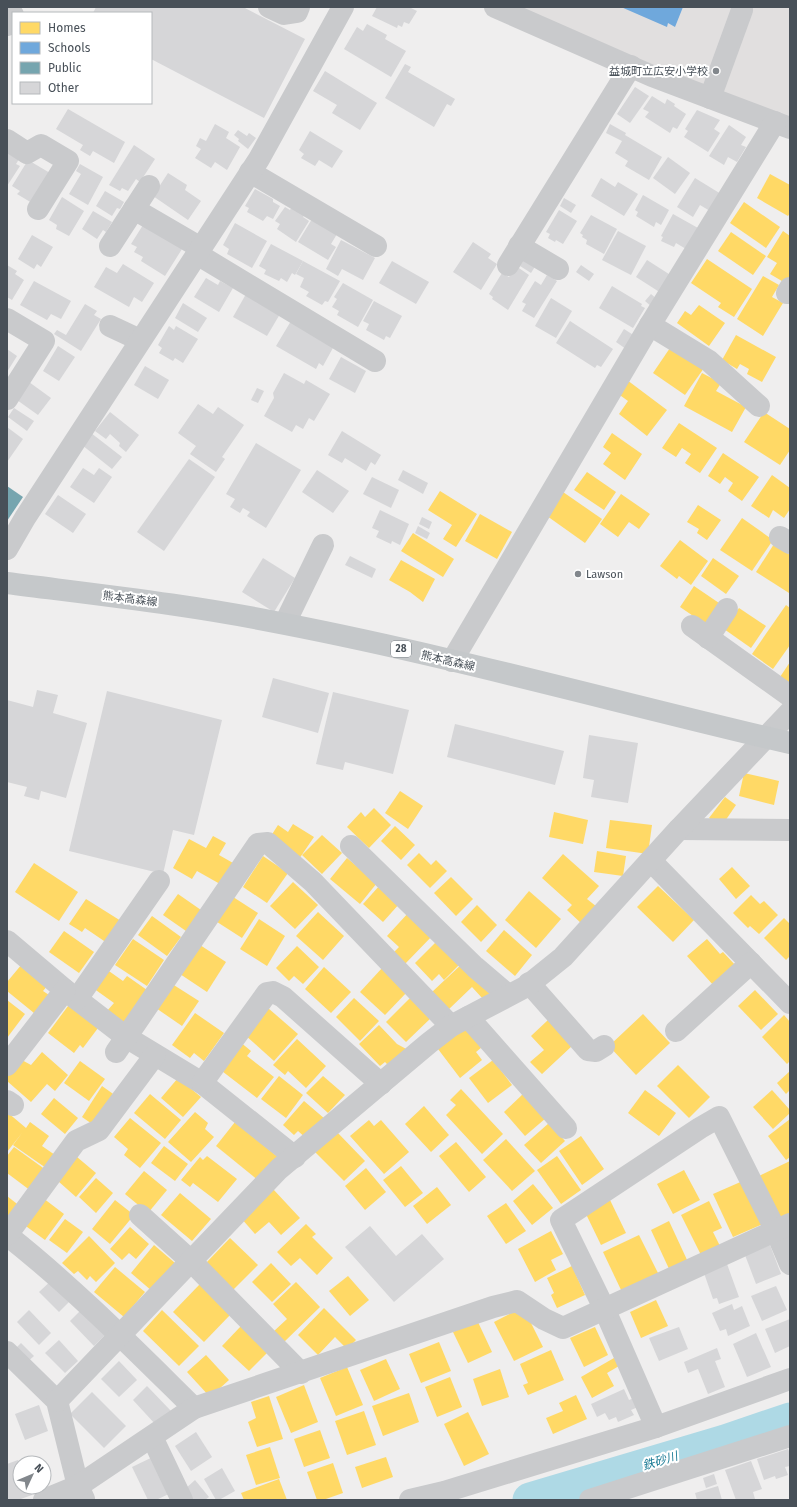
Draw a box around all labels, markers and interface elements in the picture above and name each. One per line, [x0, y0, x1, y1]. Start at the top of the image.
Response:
legend [12, 12, 152, 104]
text: Homes [48, 21, 86, 35]
text: Schools [48, 41, 91, 55]
text: Public [48, 61, 82, 75]
place label: 益城町立広安小学校 [609, 65, 708, 78]
marker: 益城町立広安小学校 [711, 66, 721, 76]
text: Other [48, 81, 79, 95]
place label: Lawson [586, 568, 623, 581]
marker: Lawson [573, 569, 583, 579]
street label: 熊本高森線 [102, 589, 158, 609]
road number: 28 [391, 641, 411, 657]
street label: 熊本高森線 [420, 648, 476, 674]
water label: 鉄砂川 [641, 1448, 681, 1473]
north arrow [12, 1455, 52, 1495]
text: N [32, 1461, 46, 1476]

